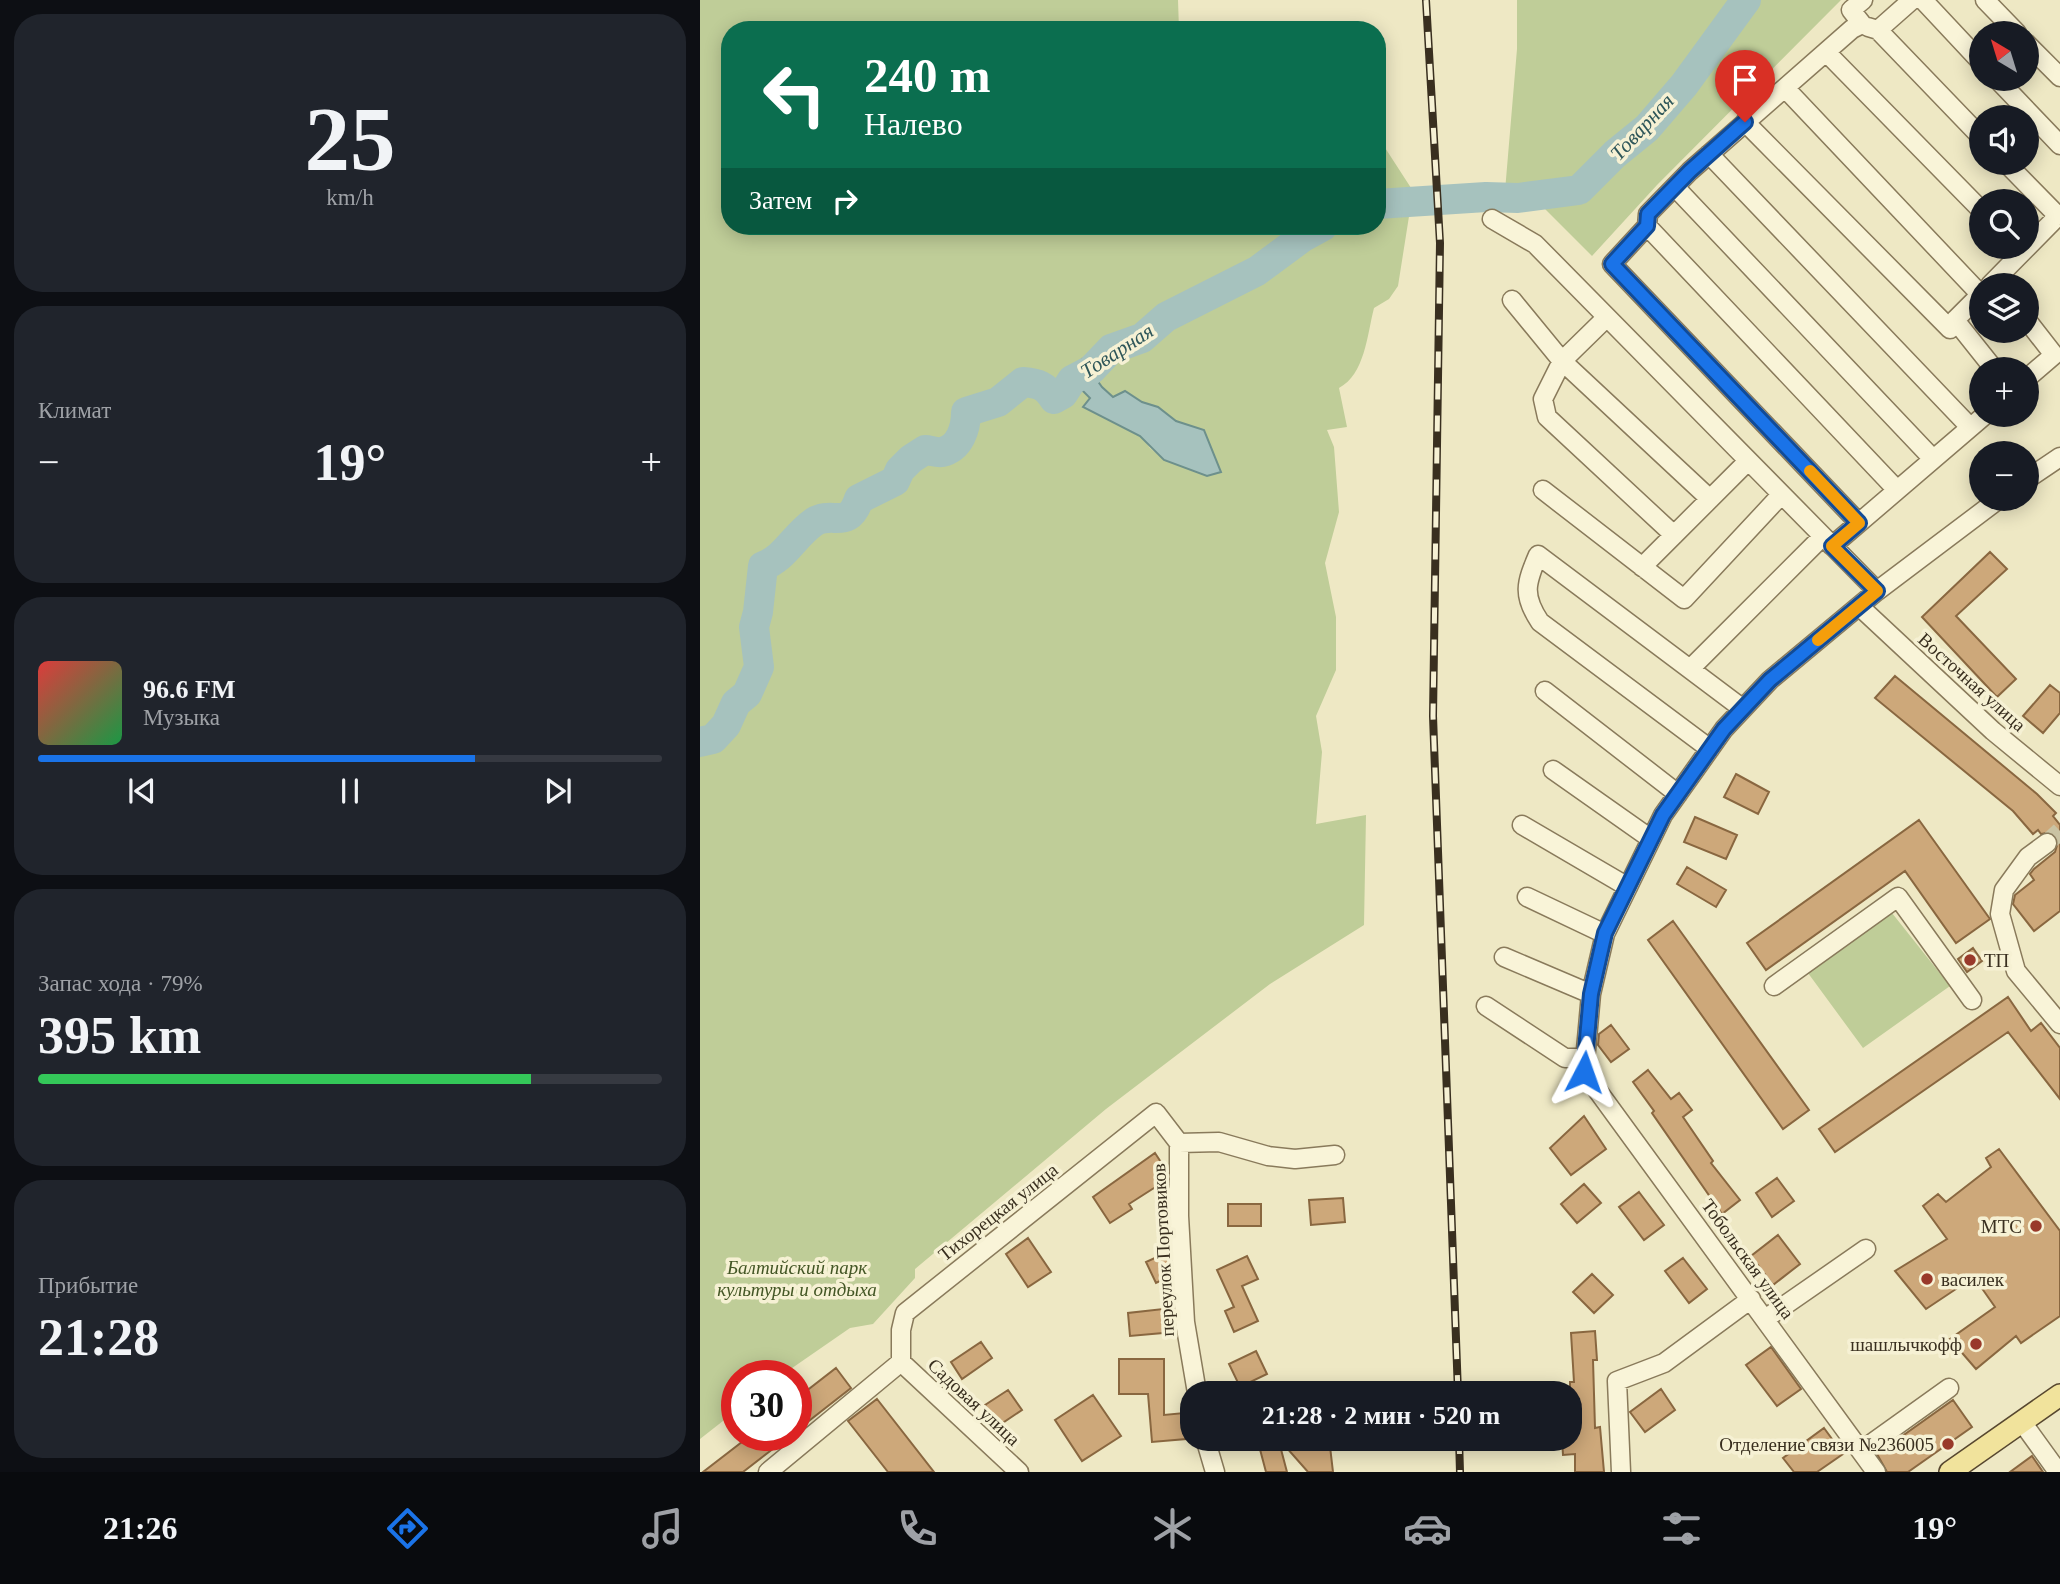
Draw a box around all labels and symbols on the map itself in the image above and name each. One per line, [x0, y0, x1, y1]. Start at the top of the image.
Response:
north arrow [1969, 21, 2039, 91]
pin [1715, 50, 1775, 122]
water label: Товарная [1605, 89, 1679, 165]
water label: Товарная [1076, 319, 1158, 383]
street label: Восточная улица [1914, 628, 2030, 736]
place label: ТП [1984, 950, 2010, 971]
marker: ТП [1962, 952, 1978, 968]
position arrow [1547, 1035, 1621, 1109]
street label: Тихорецкая улица [934, 1159, 1062, 1265]
street label: переулок Портовиков [1148, 1163, 1178, 1337]
street label: Тобольская улица [1697, 1195, 1799, 1323]
place label: МТС [1981, 1216, 2022, 1237]
marker: МТС [2028, 1218, 2044, 1234]
park label: Балтийский парк культуры и отдыха [717, 1257, 877, 1300]
place label: василек [1941, 1269, 2005, 1290]
marker: василек [1919, 1271, 1935, 1287]
place label: шашлычкофф [1850, 1334, 1962, 1355]
marker: шашлычкофф [1968, 1336, 1984, 1352]
street label: Садовая улица [924, 1354, 1025, 1450]
speed limit sign: 30 [721, 1360, 812, 1451]
place label: Отделение связи №236005 [1719, 1434, 1934, 1455]
marker: Отделение связи №236005 [1940, 1436, 1956, 1452]

